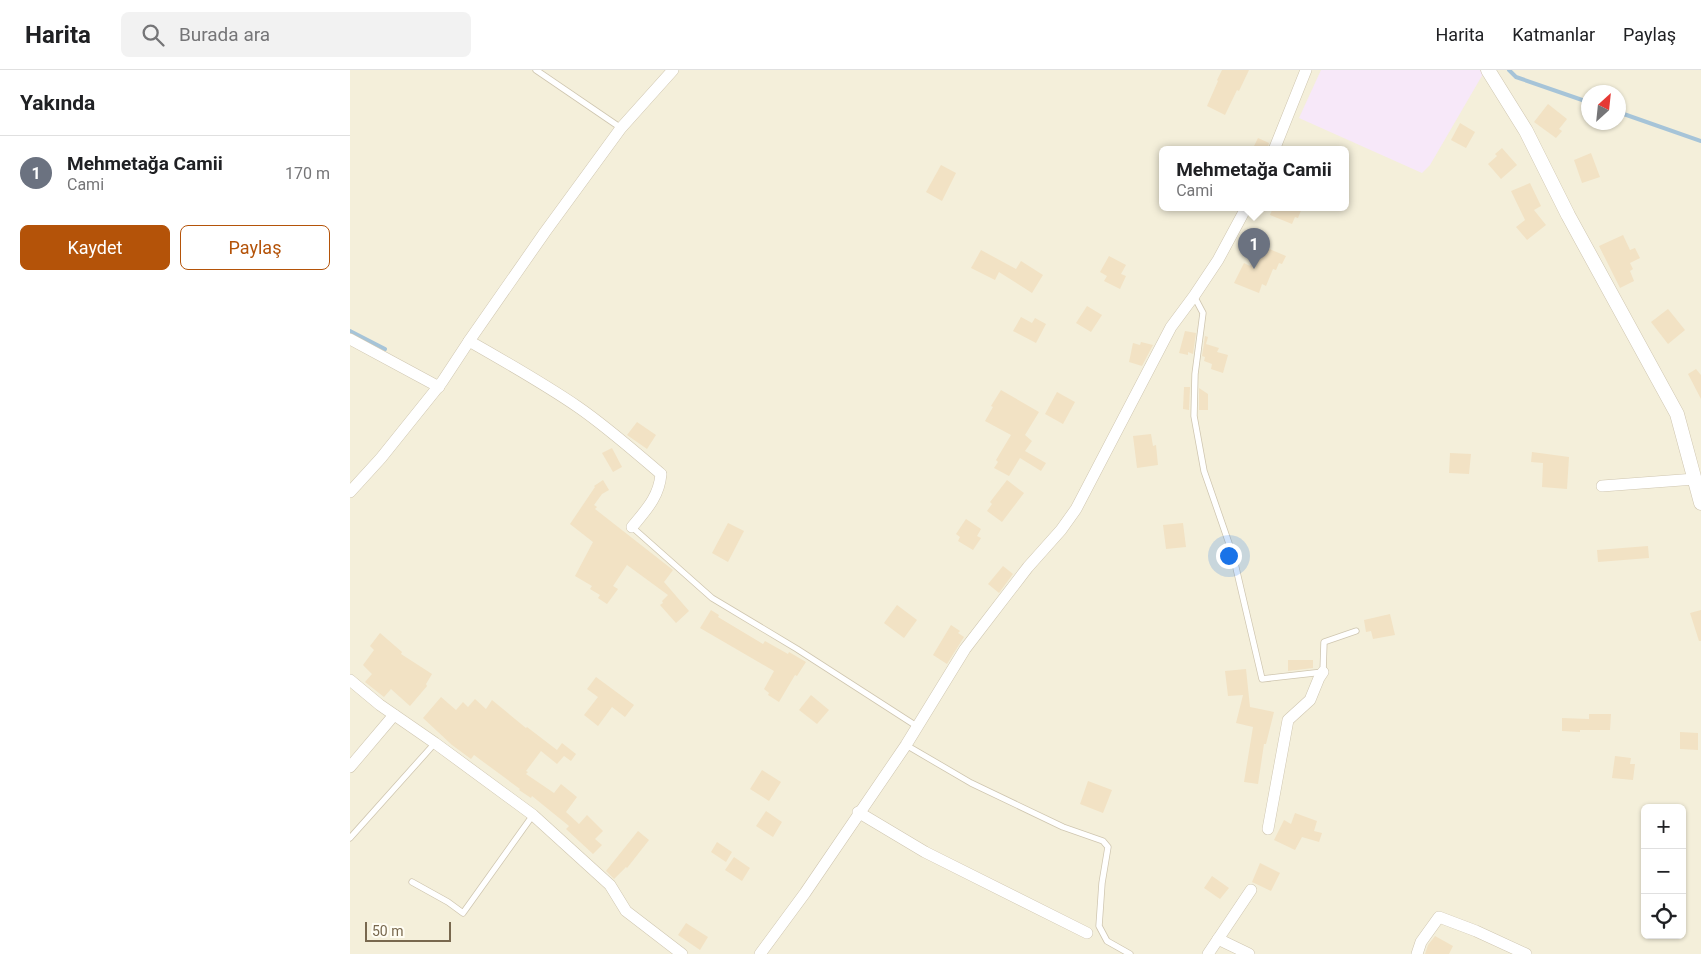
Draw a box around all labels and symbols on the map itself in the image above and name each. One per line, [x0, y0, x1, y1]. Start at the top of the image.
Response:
north arrow [1581, 85, 1626, 130]
pin: 1 [1238, 228, 1270, 269]
your location [1216, 543, 1242, 569]
scale bar [365, 919, 451, 942]

